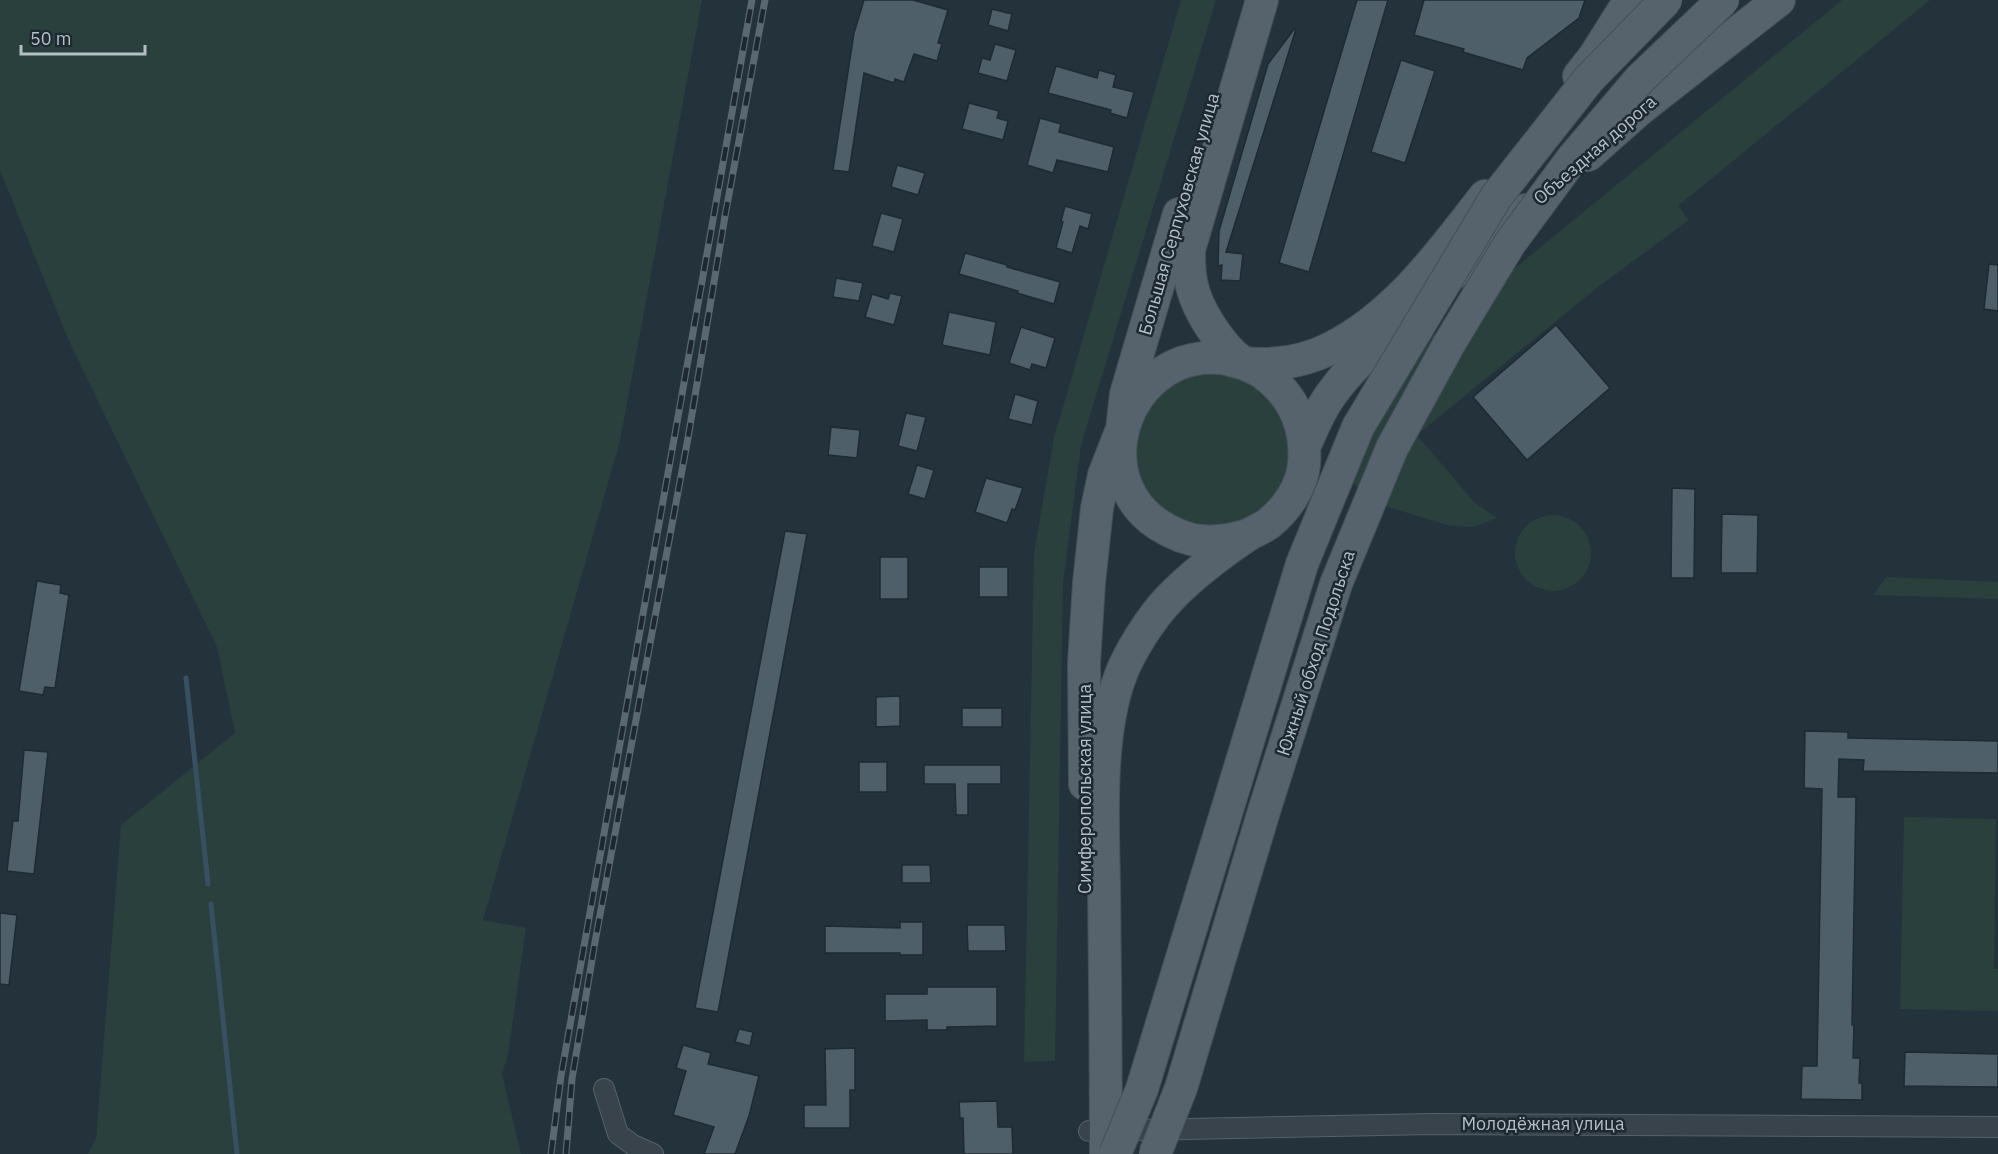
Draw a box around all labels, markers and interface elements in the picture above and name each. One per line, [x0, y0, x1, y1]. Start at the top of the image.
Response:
scale bar [21, 18, 146, 56]
text: 50 m [30, 27, 72, 50]
street label: Большая Серпуховская улица [1133, 90, 1224, 338]
street label: Объездная дорога [1528, 90, 1661, 209]
street label: Южный обход Подольска [1271, 547, 1360, 758]
street label: Симферопольская улица [1073, 684, 1096, 894]
street label: Молодёжная улица [1462, 1112, 1625, 1135]

